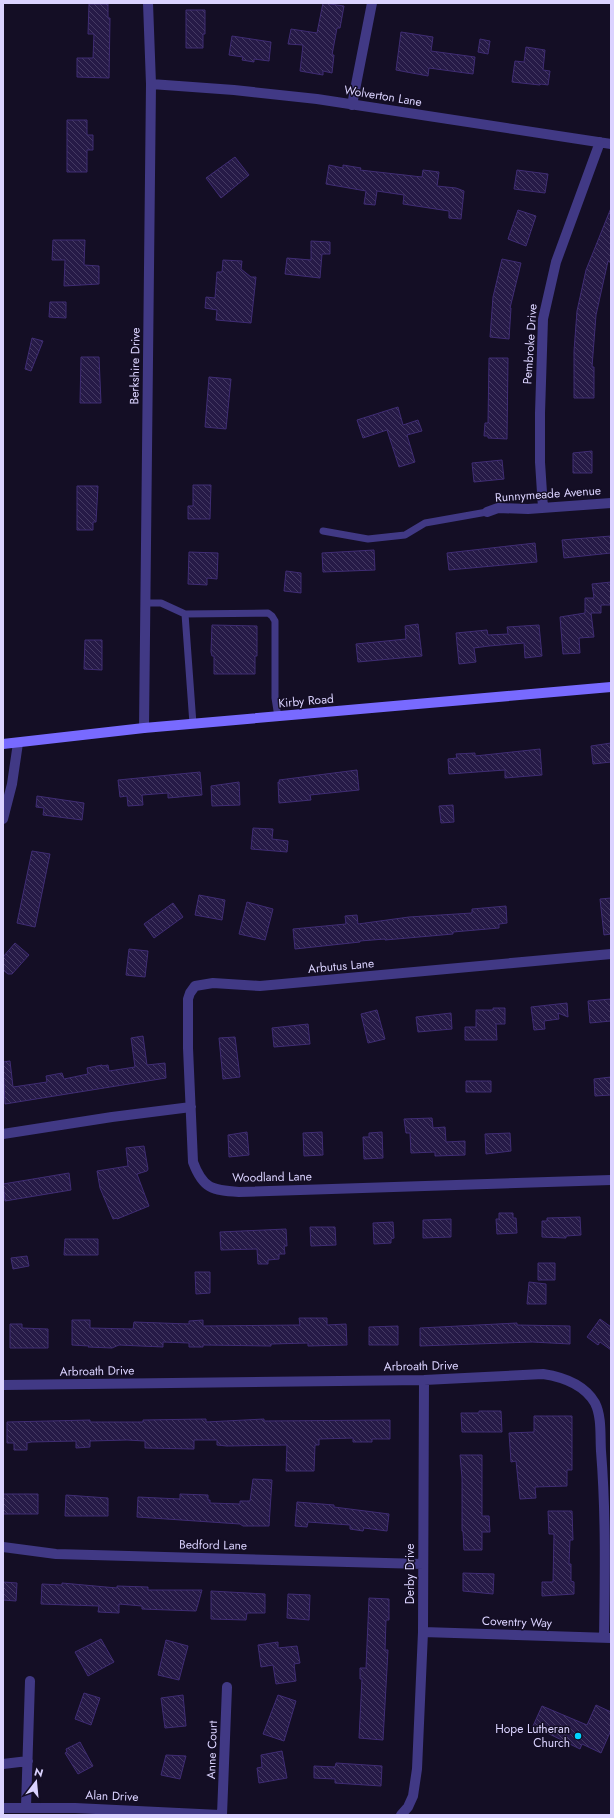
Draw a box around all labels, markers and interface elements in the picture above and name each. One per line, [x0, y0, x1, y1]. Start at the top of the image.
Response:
street label: Wolverton Lane [343, 81, 423, 111]
street label: Pembroke Drive [518, 303, 542, 385]
street label: Berkshire Drive [125, 327, 145, 405]
street label: Runnymeade Avenue [494, 481, 602, 507]
street label: Kirby Road [278, 690, 334, 712]
street label: Arbutus Lane [307, 954, 375, 978]
street label: Woodland Lane [232, 1167, 312, 1187]
street label: Arbroath Drive [384, 1356, 458, 1376]
street label: Arbroath Drive [60, 1361, 134, 1381]
street label: Bedford Lane [179, 1535, 247, 1555]
street label: Derby Drive [401, 1544, 419, 1604]
street label: Coventry Way [482, 1612, 553, 1632]
street label: Anne Court [202, 1720, 222, 1779]
place label: Hope Lutheran Church [495, 1720, 570, 1752]
marker: Hope Lutheran Church [573, 1731, 583, 1741]
north arrow [16, 1762, 56, 1802]
text: N [32, 1763, 45, 1781]
street label: Alan Drive [85, 1786, 139, 1806]

